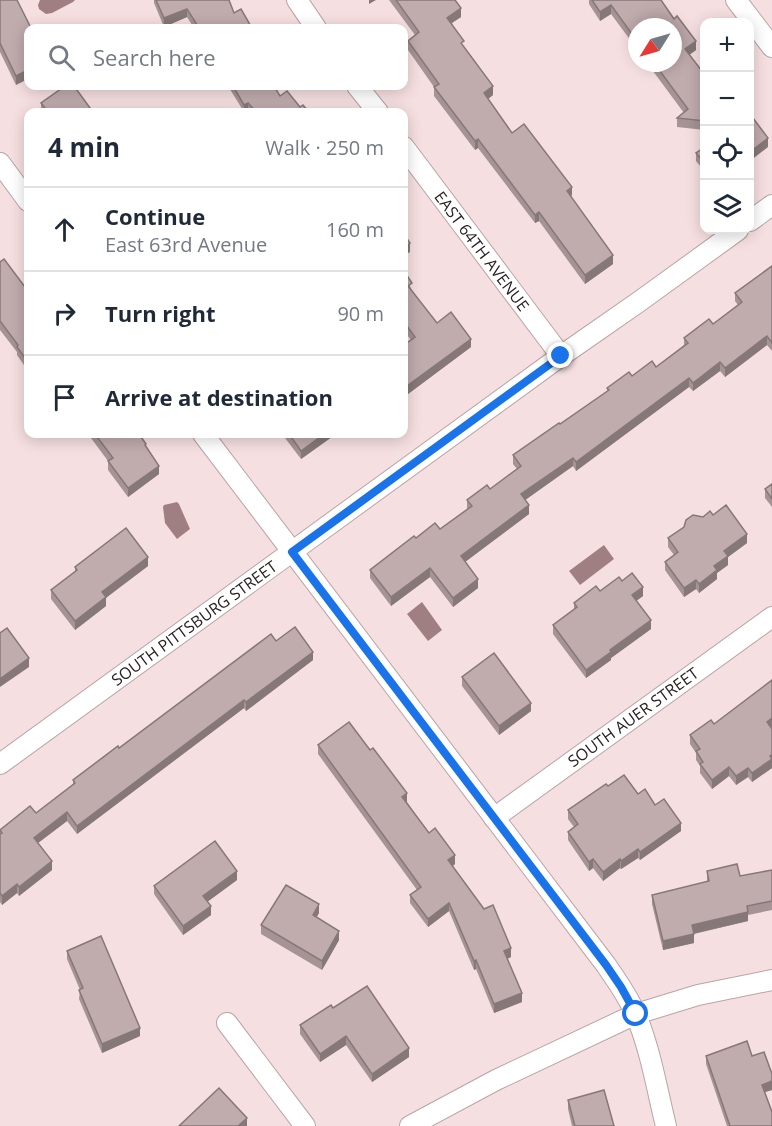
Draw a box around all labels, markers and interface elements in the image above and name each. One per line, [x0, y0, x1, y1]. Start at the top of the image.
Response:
north arrow [628, 18, 682, 72]
map controls [700, 18, 754, 234]
button: + [700, 18, 754, 72]
search box [24, 24, 408, 90]
icon: search [45, 41, 78, 74]
text: Search here [93, 42, 216, 72]
button: − [700, 72, 754, 126]
button: locate [700, 126, 754, 180]
text: 4 min [48, 129, 120, 165]
text: Walk · 250 m [265, 134, 384, 161]
button: layers [700, 180, 754, 234]
street label: EAST 64TH AVENUE [430, 186, 534, 316]
text: Continue [105, 201, 205, 231]
icon: ahead [48, 213, 81, 246]
text: 160 m [326, 216, 384, 243]
text: East 63rd Avenue [105, 231, 267, 258]
icon: right [48, 297, 81, 330]
text: Turn right [105, 298, 216, 328]
text: 90 m [337, 300, 384, 327]
route end [547, 342, 573, 368]
icon: arrive [48, 381, 81, 414]
text: Arrive at destination [105, 382, 333, 412]
street label: SOUTH PITTSBURG STREET [107, 555, 281, 691]
street label: SOUTH AUER STREET [563, 662, 703, 772]
route start [622, 1000, 648, 1026]

